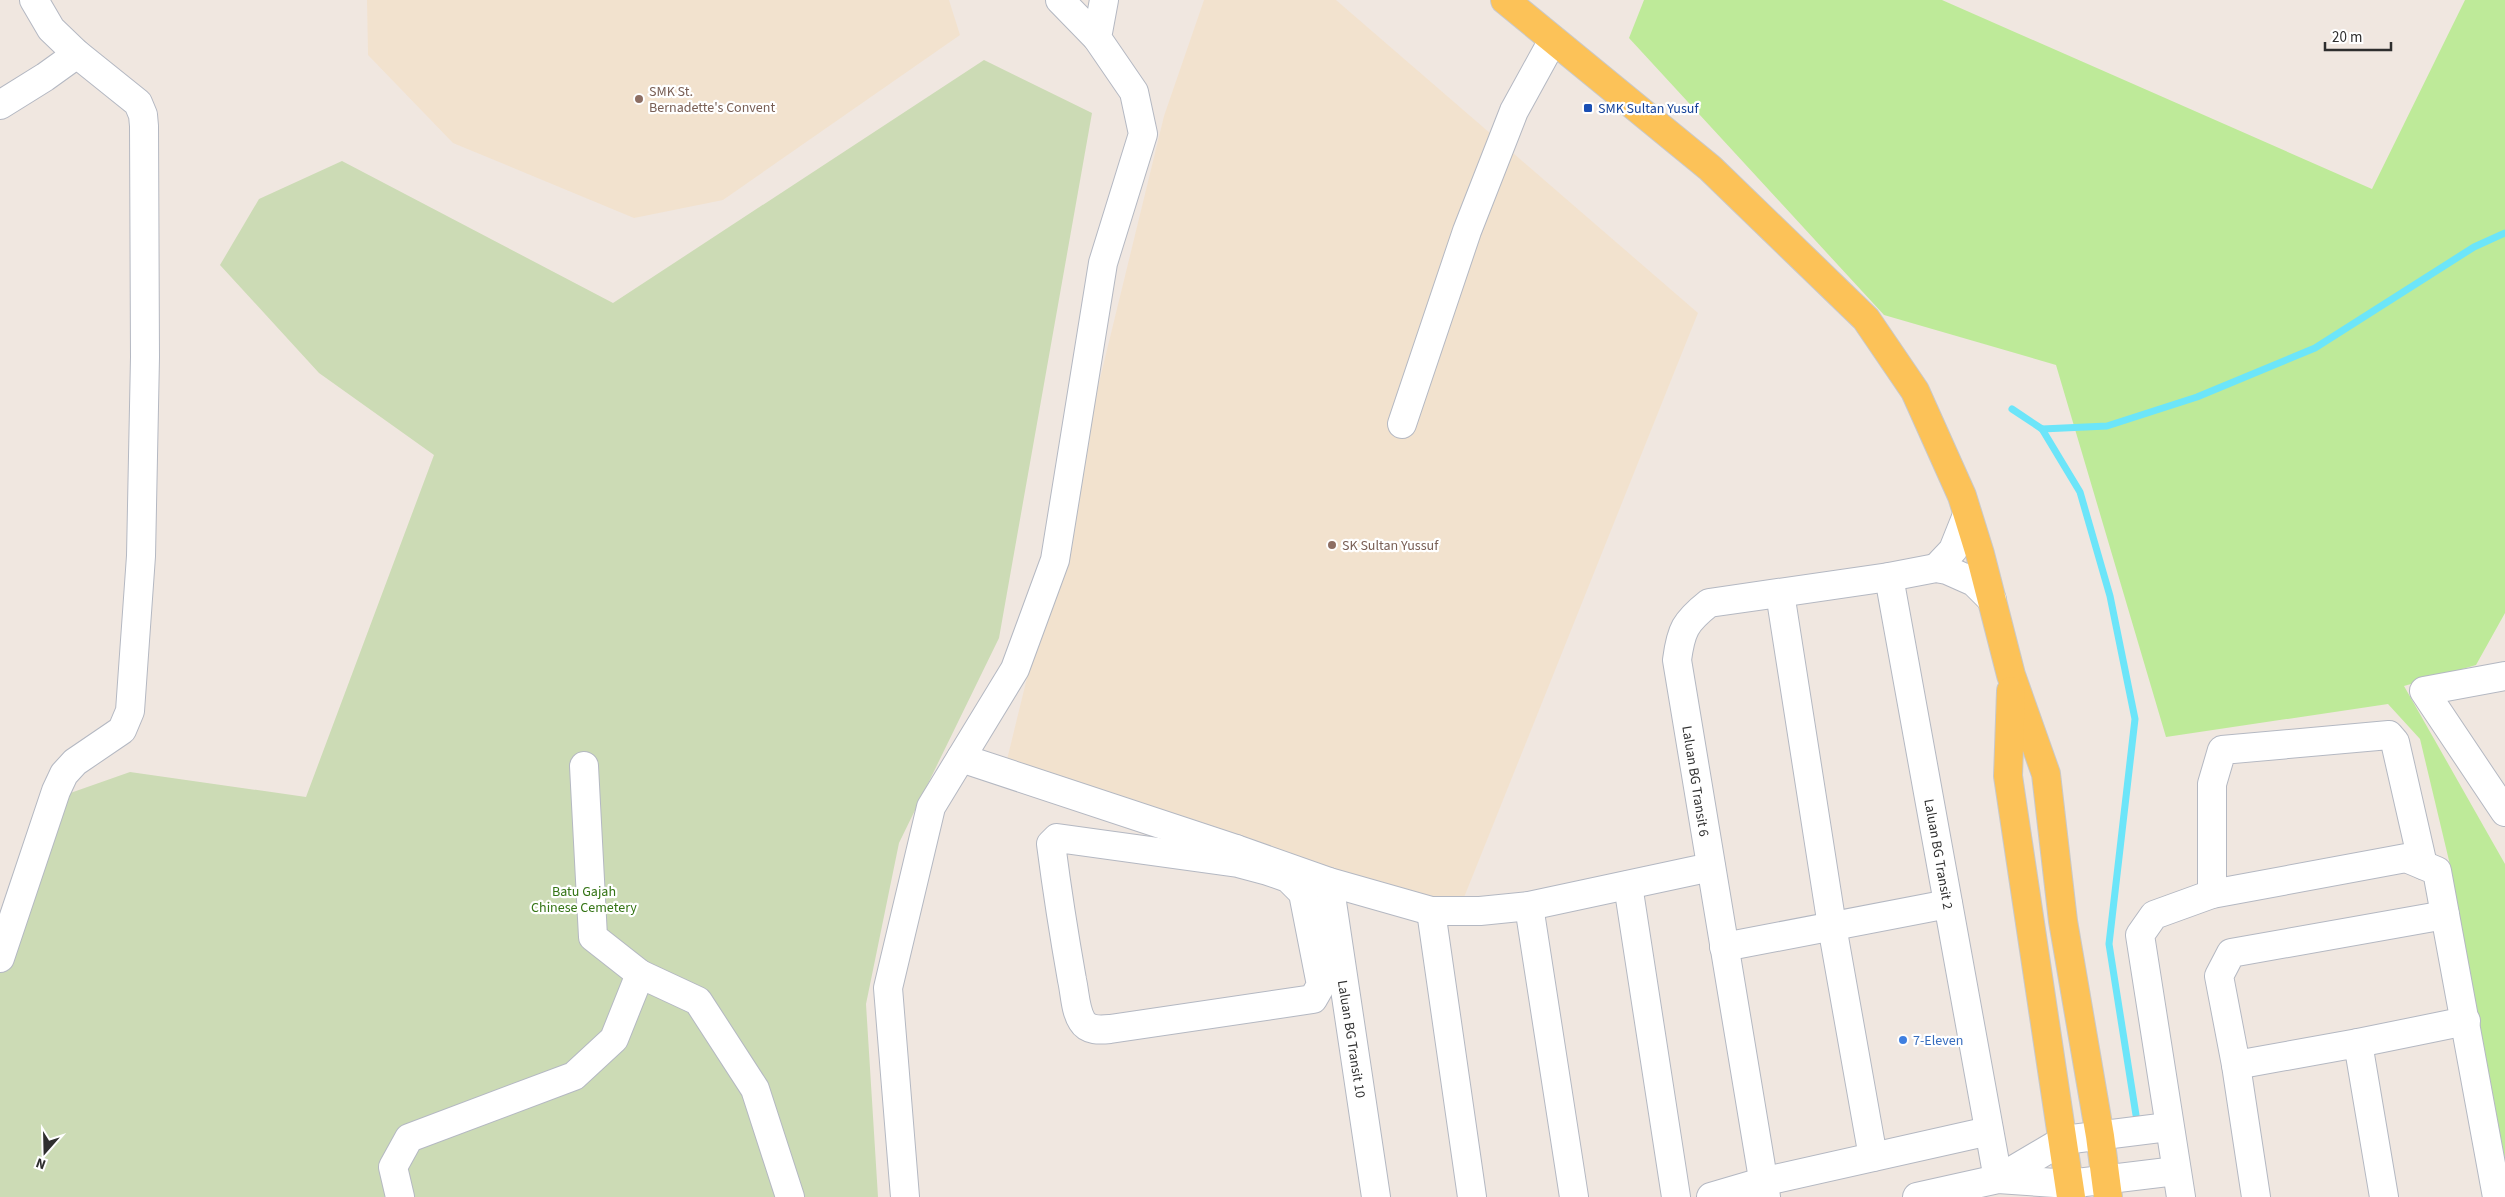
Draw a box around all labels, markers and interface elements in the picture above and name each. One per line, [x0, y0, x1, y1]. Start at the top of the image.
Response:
scale bar [2325, 20, 2391, 52]
text: 20 m [2332, 27, 2362, 48]
place label: SMK St. Bernadette's Convent [649, 82, 775, 118]
marker: SMK St. Bernadette's Convent [633, 93, 645, 105]
place label: SMK Sultan Yusuf [1598, 99, 1699, 119]
marker: SMK Sultan Yusuf [1582, 102, 1594, 114]
place label: SK Sultan Yussuf [1342, 536, 1439, 556]
marker: SK Sultan Yussuf [1326, 539, 1338, 551]
street label: Laluan BG Transit 6 [1676, 724, 1714, 838]
street label: Laluan BG Transit 2 [1918, 797, 1958, 911]
park label: Batu Gajah Chinese Cemetery [531, 882, 637, 918]
street label: Laluan BG Transit 10 [1332, 979, 1370, 1100]
place label: 7-Eleven [1913, 1031, 1963, 1051]
marker: 7-Eleven [1897, 1034, 1909, 1046]
north arrow [20, 1127, 70, 1177]
text: N [33, 1152, 49, 1174]

